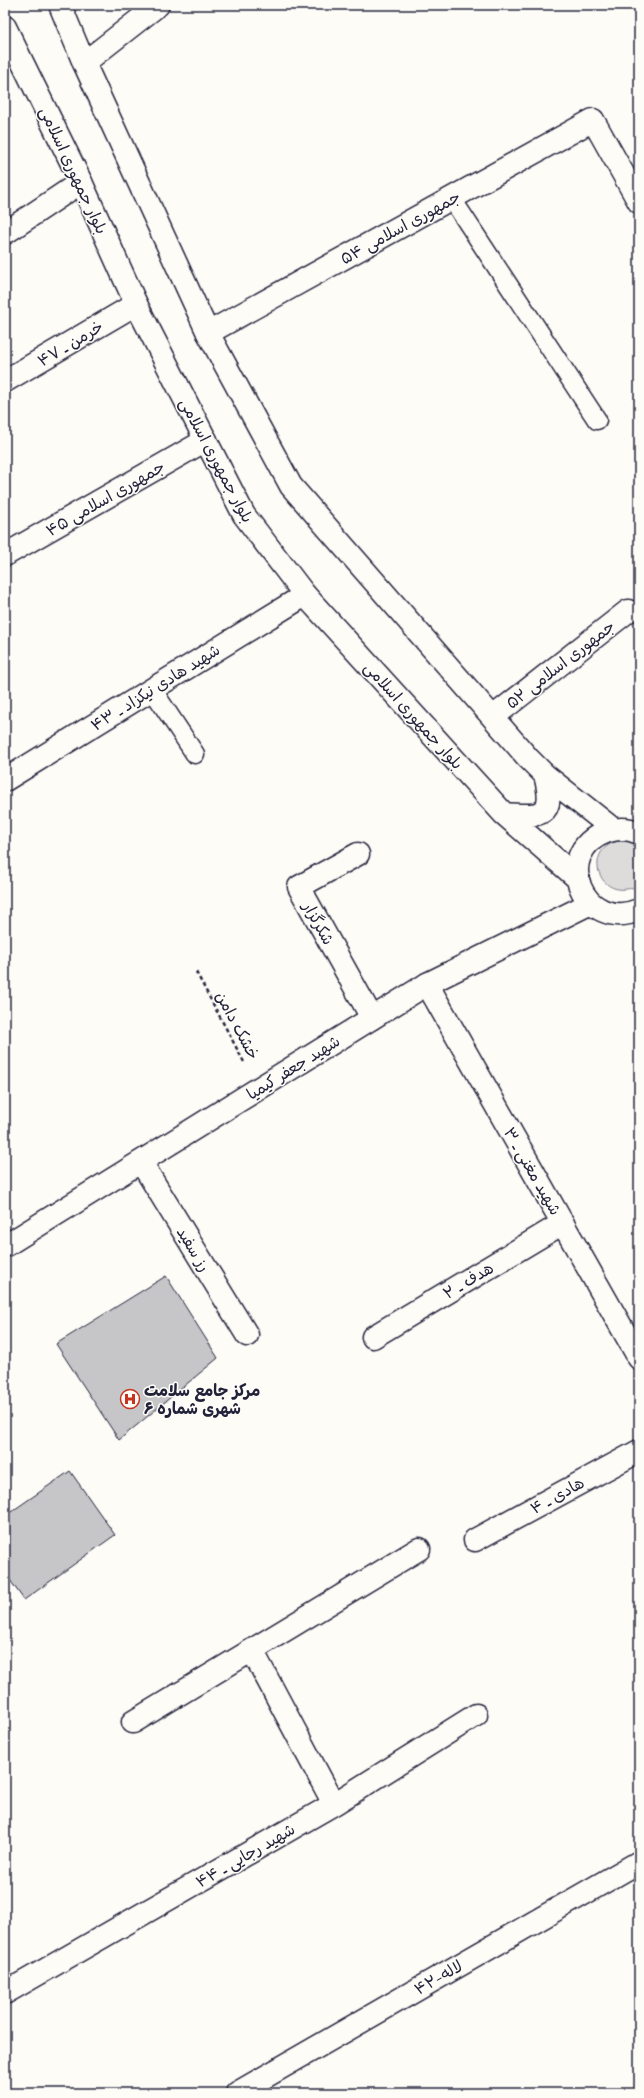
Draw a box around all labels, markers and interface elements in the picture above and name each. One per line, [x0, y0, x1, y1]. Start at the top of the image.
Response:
street label: بلوار جمهوری اسلامی [34, 104, 111, 238]
street label: جمهوری اسلامی ۵۴ [337, 187, 465, 270]
street label: خرمن ـ ۴۷ [34, 316, 107, 372]
street label: بلوار جمهوری اسلامی [174, 395, 257, 527]
street label: جمهوری اسلامی ۴۵ [42, 457, 169, 542]
street label: جمهوری اسلامی ۵۲ [502, 616, 620, 714]
street label: شهید هادی نیکزاد ـ ۴۳ [87, 640, 224, 737]
street label: بلوار جمهوری اسلامی [359, 658, 467, 774]
street label: شکرگزار [296, 897, 338, 949]
street label: خشک دامن [210, 988, 263, 1064]
street label: شهید جعفر کیمیا [243, 1031, 344, 1105]
street label: شهید مغنی ـ ۳ [498, 1124, 565, 1219]
street label: رز سفید [171, 1223, 214, 1276]
street label: هدف ـ ۲ [440, 1258, 498, 1305]
place label: مرکز جامع سلامت شهری شماره ۶ [144, 1381, 260, 1420]
hospital icon: مرکز جامع سلامت شهری شماره ۶ [119, 1388, 141, 1410]
street label: هادی ـ ۴ [527, 1473, 588, 1520]
street label: شهید رجایی ـ ۴۴ [192, 1819, 299, 1893]
street label: لاله-۴۲ [411, 1956, 467, 2001]

